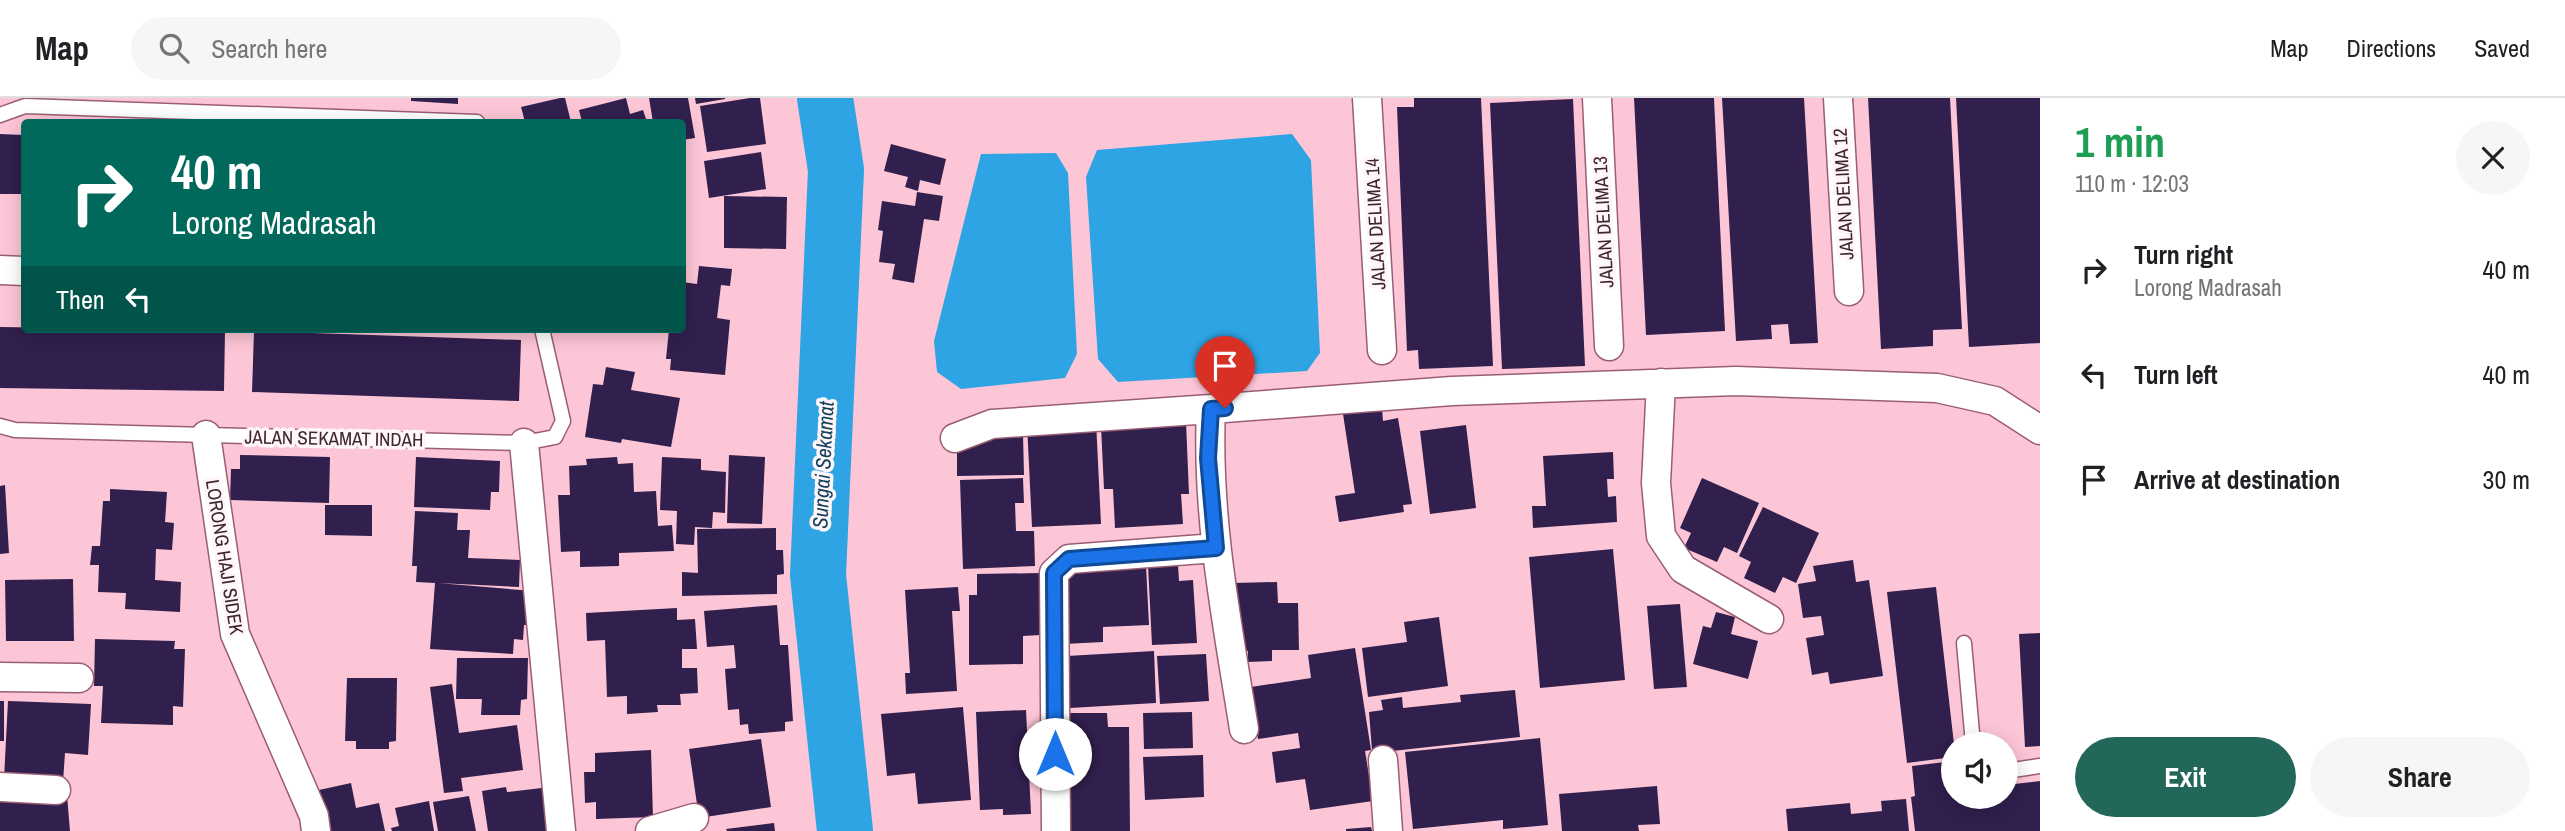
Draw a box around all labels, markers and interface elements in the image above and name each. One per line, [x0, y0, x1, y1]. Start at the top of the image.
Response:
search box [131, 17, 621, 80]
text: Map [35, 26, 89, 70]
icon: search [155, 29, 193, 67]
text: Search here [211, 31, 327, 66]
text: Map [2270, 32, 2308, 64]
text: Directions [2346, 32, 2436, 64]
text: Saved [2474, 32, 2530, 64]
text: 1 min [2075, 114, 2165, 170]
button: close [2456, 121, 2530, 195]
street label: JALAN DELIMA 12 [1827, 128, 1859, 260]
text: 40 m [171, 138, 263, 204]
icon: right [56, 147, 147, 238]
street label: JALAN DELIMA 13 [1587, 156, 1619, 288]
street label: JALAN DELIMA 14 [1359, 157, 1391, 290]
text: 110 m · 12:03 [2075, 168, 2189, 199]
text: Lorong Madrasah [171, 201, 377, 244]
text: Turn right [2134, 237, 2233, 272]
icon: right [2075, 251, 2113, 289]
text: 40 m [2483, 252, 2530, 287]
text: Lorong Madrasah [2134, 272, 2282, 303]
icon: left [119, 280, 157, 318]
text: Then [56, 282, 105, 317]
pin [1195, 336, 1255, 408]
icon: arrive [1206, 347, 1244, 385]
icon: left [2075, 356, 2113, 394]
text: Turn left [2134, 357, 2218, 392]
text: 40 m [2483, 357, 2530, 392]
water label: Sungai Sekamat [805, 399, 841, 529]
street label: JALAN SEKAMAT INDAH [244, 423, 424, 453]
icon: arrive [2075, 461, 2113, 499]
text: Arrive at destination [2134, 462, 2340, 497]
text: 30 m [2483, 462, 2530, 497]
street label: LORONG HAJI SIDEK [200, 478, 250, 637]
position arrow [1018, 717, 1092, 791]
map controls [1941, 732, 2018, 809]
button: sound [1941, 732, 2018, 809]
button: Exit [2075, 737, 2296, 817]
button: Share [2310, 737, 2530, 817]

